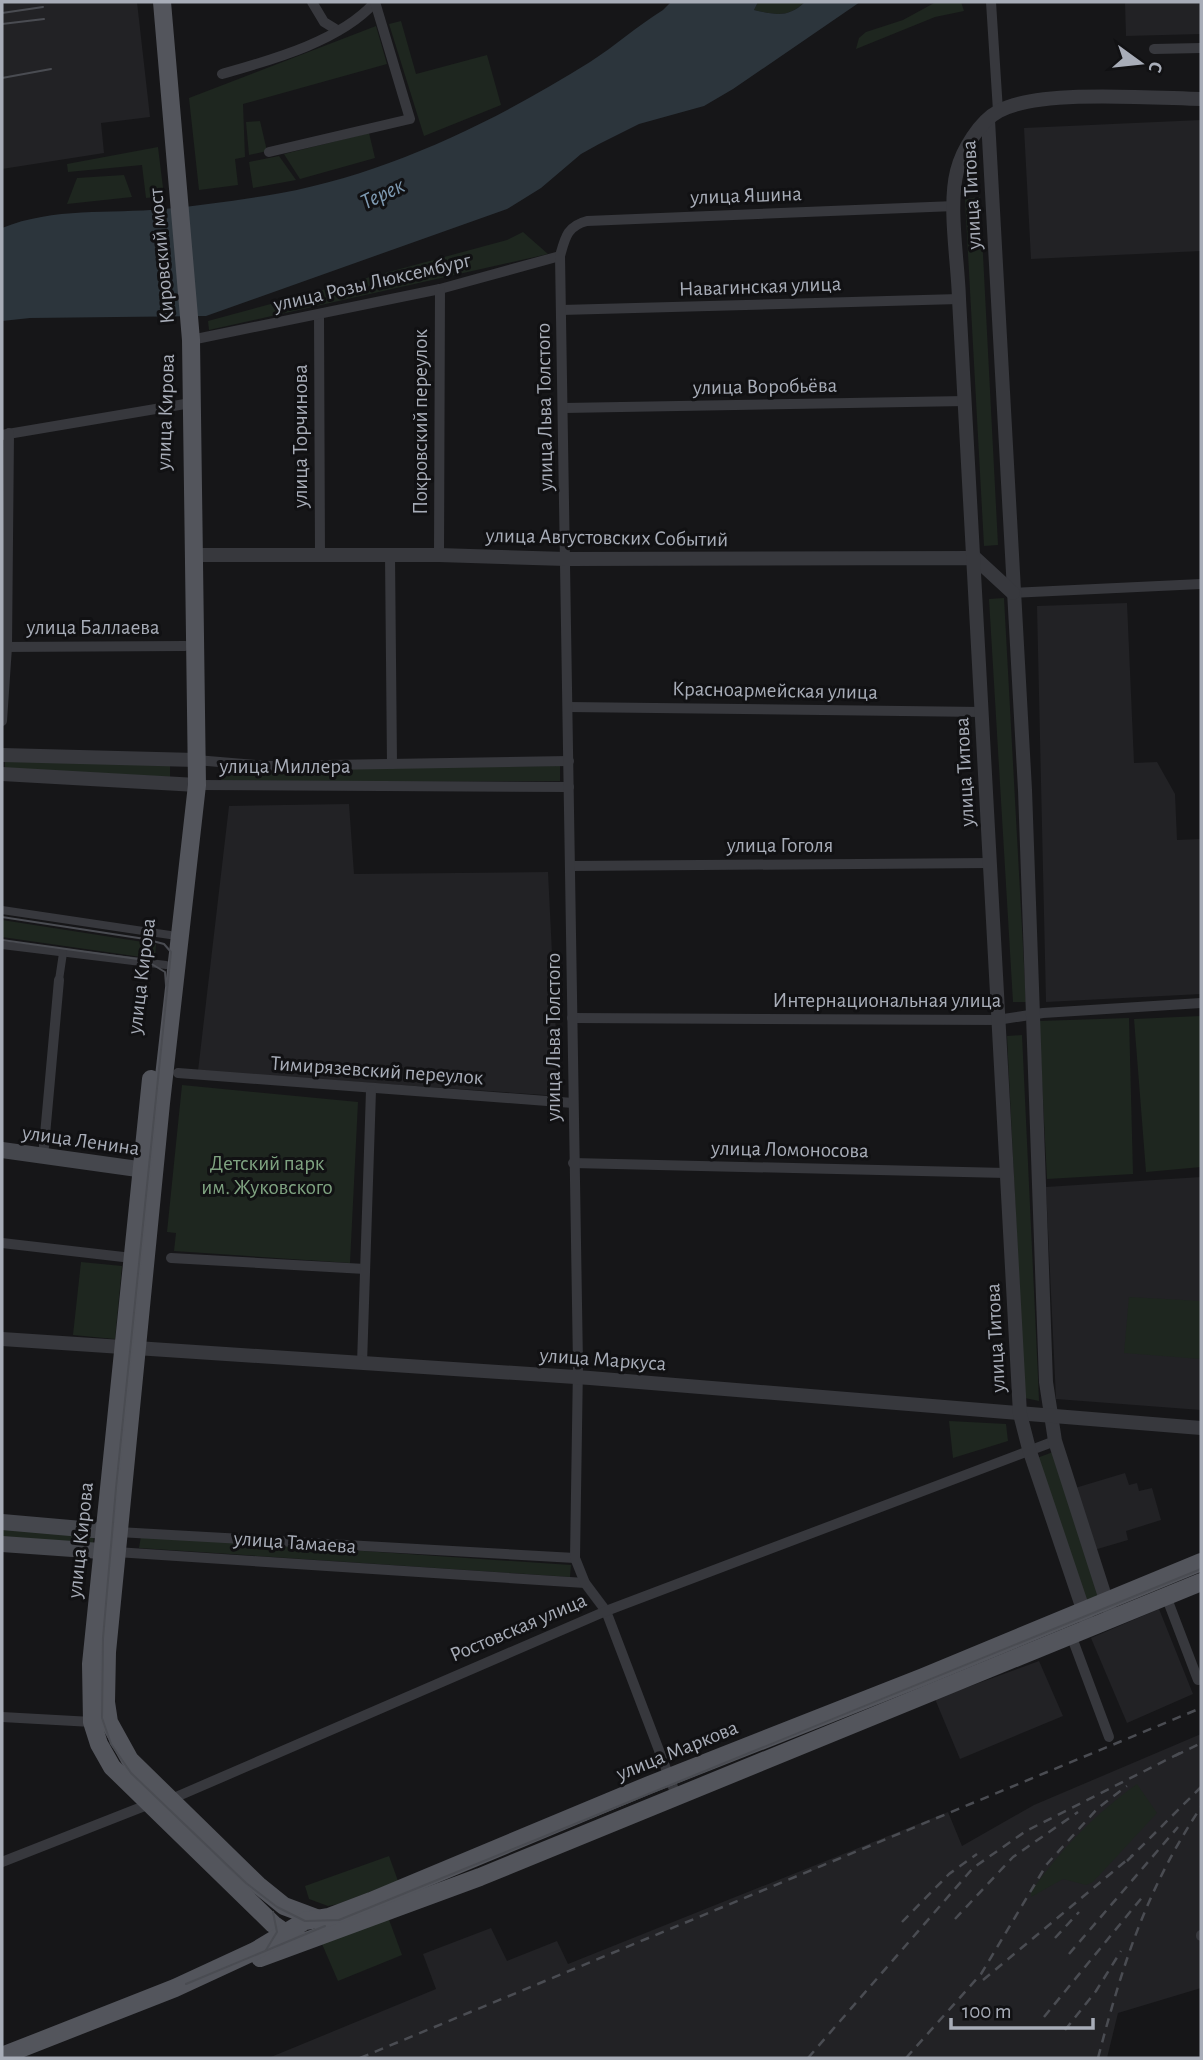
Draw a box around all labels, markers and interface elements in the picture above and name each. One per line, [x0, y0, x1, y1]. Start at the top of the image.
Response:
north arrow [1105, 28, 1175, 98]
text: С [1144, 59, 1166, 75]
street label: улица Титова [958, 139, 985, 251]
water label: Терек [357, 174, 409, 214]
street label: улица Яшина [689, 183, 803, 208]
street label: Кировский мост [145, 187, 178, 325]
street label: улица Розы Люксембург [271, 249, 473, 316]
street label: Навагинская улица [678, 273, 842, 300]
street label: улица Льва Толстого [533, 323, 556, 492]
street label: Покровский переулок [410, 329, 431, 515]
street label: улица Кирова [153, 353, 178, 472]
street label: улица Торчинова [290, 364, 311, 509]
street label: улица Воробьёва [692, 375, 838, 398]
street label: улица Августовских Событий [485, 525, 728, 550]
street label: улица Баллаева [25, 617, 160, 638]
street label: Красноармейская улица [672, 678, 878, 703]
street label: улица Титова [951, 716, 978, 828]
street label: улица Миллера [218, 756, 351, 777]
street label: улица Гоголя [726, 835, 833, 856]
street label: улица Кирова [124, 917, 159, 1036]
street label: улица Льва Толстого [543, 953, 564, 1122]
street label: Интернациональная улица [773, 990, 1002, 1011]
street label: Тимирязевский переулок [270, 1053, 484, 1088]
street label: улица Ленина [20, 1122, 141, 1159]
street label: улица Ломоносова [710, 1138, 869, 1161]
park label: Детский парк им. Жуковского [201, 1153, 333, 1198]
street label: улица Титова [982, 1282, 1009, 1394]
street label: улица Маркуса [538, 1345, 667, 1374]
street label: улица Кирова [64, 1481, 97, 1600]
street label: улица Тамаева [232, 1528, 357, 1557]
street label: Ростовская улица [447, 1589, 590, 1666]
street label: улица Маркова [612, 1716, 741, 1785]
scale bar [951, 1986, 1093, 2030]
text: 100 m [962, 2001, 1012, 2022]

